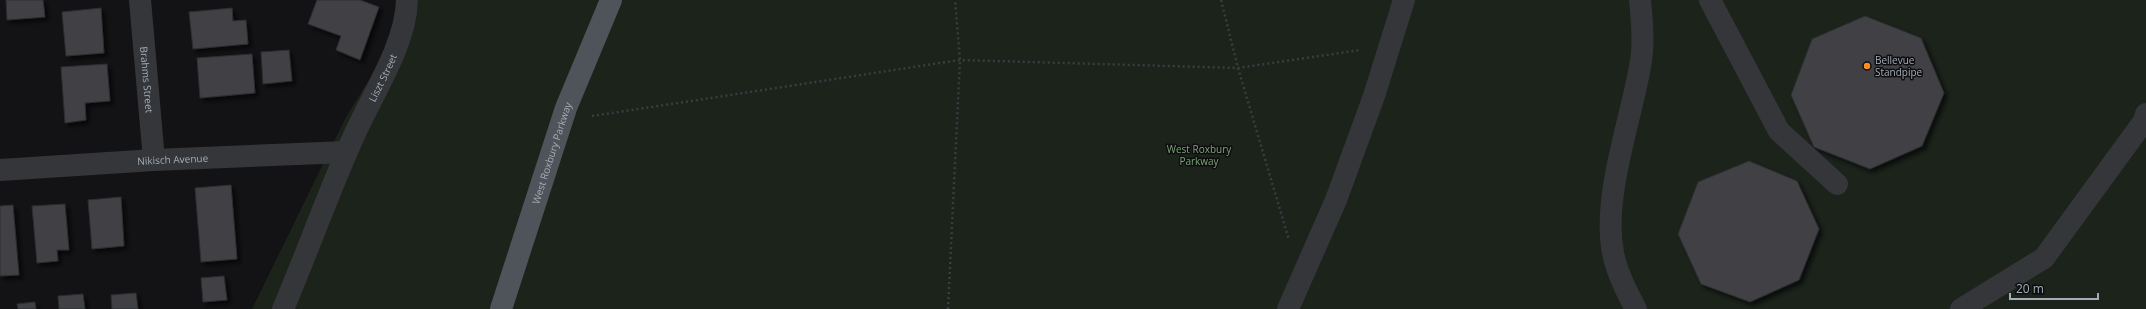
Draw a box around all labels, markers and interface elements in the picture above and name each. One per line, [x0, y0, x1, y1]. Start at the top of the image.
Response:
street label: Brahms Street [137, 46, 157, 114]
street label: Liszt Street [365, 51, 400, 104]
place label: Bellevue Standpipe [1875, 53, 1923, 79]
marker: Bellevue Standpipe [1862, 61, 1872, 71]
street label: West Roxbury Parkway [528, 99, 575, 206]
park label: West Roxbury Parkway [1167, 142, 1232, 168]
street label: Nikisch Avenue [137, 151, 209, 168]
scale bar [2010, 275, 2098, 301]
text: 20 m [2016, 280, 2044, 297]

